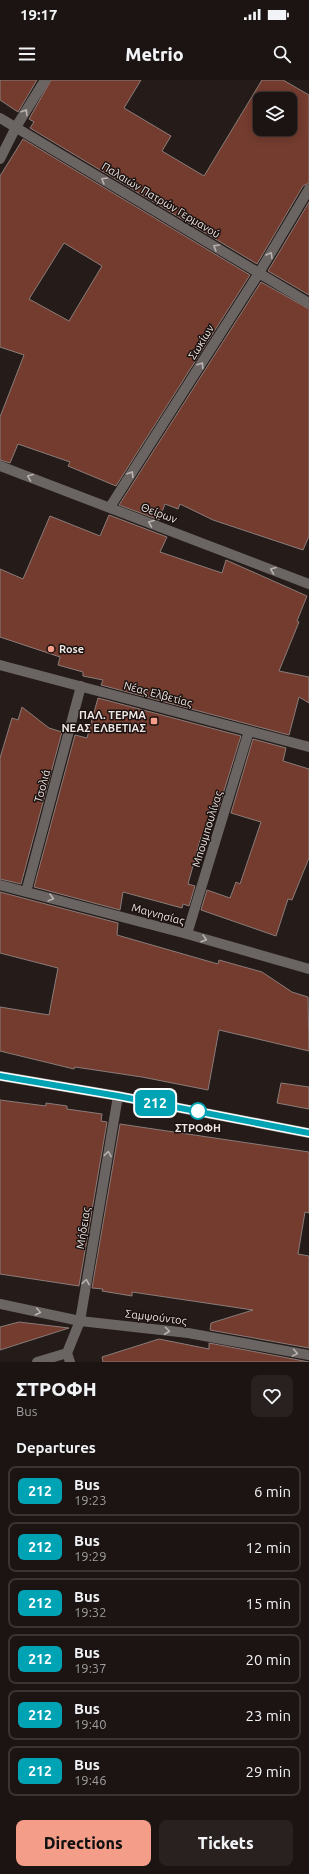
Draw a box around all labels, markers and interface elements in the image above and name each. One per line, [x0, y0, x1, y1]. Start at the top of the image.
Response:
text: 19:17 [20, 6, 58, 23]
icon: menu [16, 43, 38, 65]
icon: search [271, 43, 293, 65]
text: Metrio [125, 44, 184, 64]
map controls [253, 92, 297, 136]
button: layers [253, 92, 297, 136]
one-way arrow [20, 109, 28, 116]
street label: Παλαιών Πατρών Γερμανού [100, 160, 222, 240]
one-way arrow [101, 178, 108, 185]
one-way arrow [213, 244, 220, 252]
one-way arrow [265, 252, 272, 259]
street label: Σωκίων [186, 322, 217, 361]
one-way arrow [196, 362, 203, 369]
one-way arrow [126, 472, 133, 479]
one-way arrow [26, 473, 33, 481]
street label: Θείρων [139, 501, 179, 526]
one-way arrow [148, 520, 155, 528]
one-way arrow [269, 567, 276, 575]
place label: Rose [59, 643, 84, 655]
marker: Rose [46, 644, 56, 654]
street label: Νέας Ελβετίας [122, 679, 194, 710]
place label: ΠΑΛ. ΤΕΡΜΑ ΝΕΑΣ ΕΛΒΕΤΙΑΣ [61, 709, 146, 734]
marker: ΠΑΛ. ΤΕΡΜΑ ΝΕΑΣ ΕΛΒΕΤΙΑΣ [149, 716, 159, 726]
street label: Τσολιά [32, 768, 52, 804]
street label: Μπουμπουλίνας [190, 789, 225, 869]
one-way arrow [48, 893, 55, 902]
street label: Μαγνησίας [130, 901, 186, 928]
one-way arrow [200, 934, 207, 943]
line badge: 212 [132, 1090, 178, 1116]
text: 212 [143, 1095, 167, 1111]
marker: ΣΤΡΟΦΗ [189, 1102, 207, 1120]
place label: ΣΤΡΟΦΗ [175, 1122, 221, 1134]
one-way arrow [103, 1151, 112, 1157]
street label: Μήδειας [74, 1206, 93, 1250]
one-way arrow [81, 1279, 90, 1285]
one-way arrow [35, 1307, 41, 1316]
street label: Σαμψούντος [124, 1307, 187, 1328]
one-way arrow [164, 1326, 170, 1335]
one-way arrow [292, 1348, 298, 1356]
button: heart [251, 1375, 293, 1417]
text: ΣΤΡΟΦΗ [16, 1378, 97, 1400]
text: Bus [16, 1404, 37, 1418]
text: Departures [16, 1439, 96, 1456]
text: Bus [74, 1476, 100, 1493]
text: 212 [28, 1483, 52, 1499]
text: 6 min [254, 1483, 291, 1500]
text: 19:23 [74, 1493, 107, 1507]
text: Bus [74, 1532, 100, 1549]
text: 212 [28, 1539, 52, 1555]
text: 12 min [245, 1539, 291, 1556]
text: 19:29 [74, 1549, 107, 1563]
text: Bus [74, 1588, 100, 1605]
text: 212 [28, 1595, 52, 1611]
text: 15 min [245, 1595, 291, 1612]
text: 19:32 [74, 1605, 107, 1619]
text: Bus [74, 1644, 100, 1661]
text: 212 [28, 1651, 52, 1667]
text: 20 min [245, 1651, 291, 1668]
text: 19:37 [74, 1661, 107, 1675]
text: Bus [74, 1700, 100, 1717]
text: 212 [28, 1707, 52, 1723]
text: 23 min [245, 1707, 291, 1724]
text: 19:40 [74, 1717, 107, 1731]
text: Bus [74, 1756, 100, 1773]
text: 212 [28, 1763, 52, 1779]
text: 29 min [245, 1763, 291, 1780]
text: 19:46 [74, 1773, 107, 1787]
button: Directions [16, 1820, 151, 1866]
button: Tickets [159, 1820, 293, 1866]

